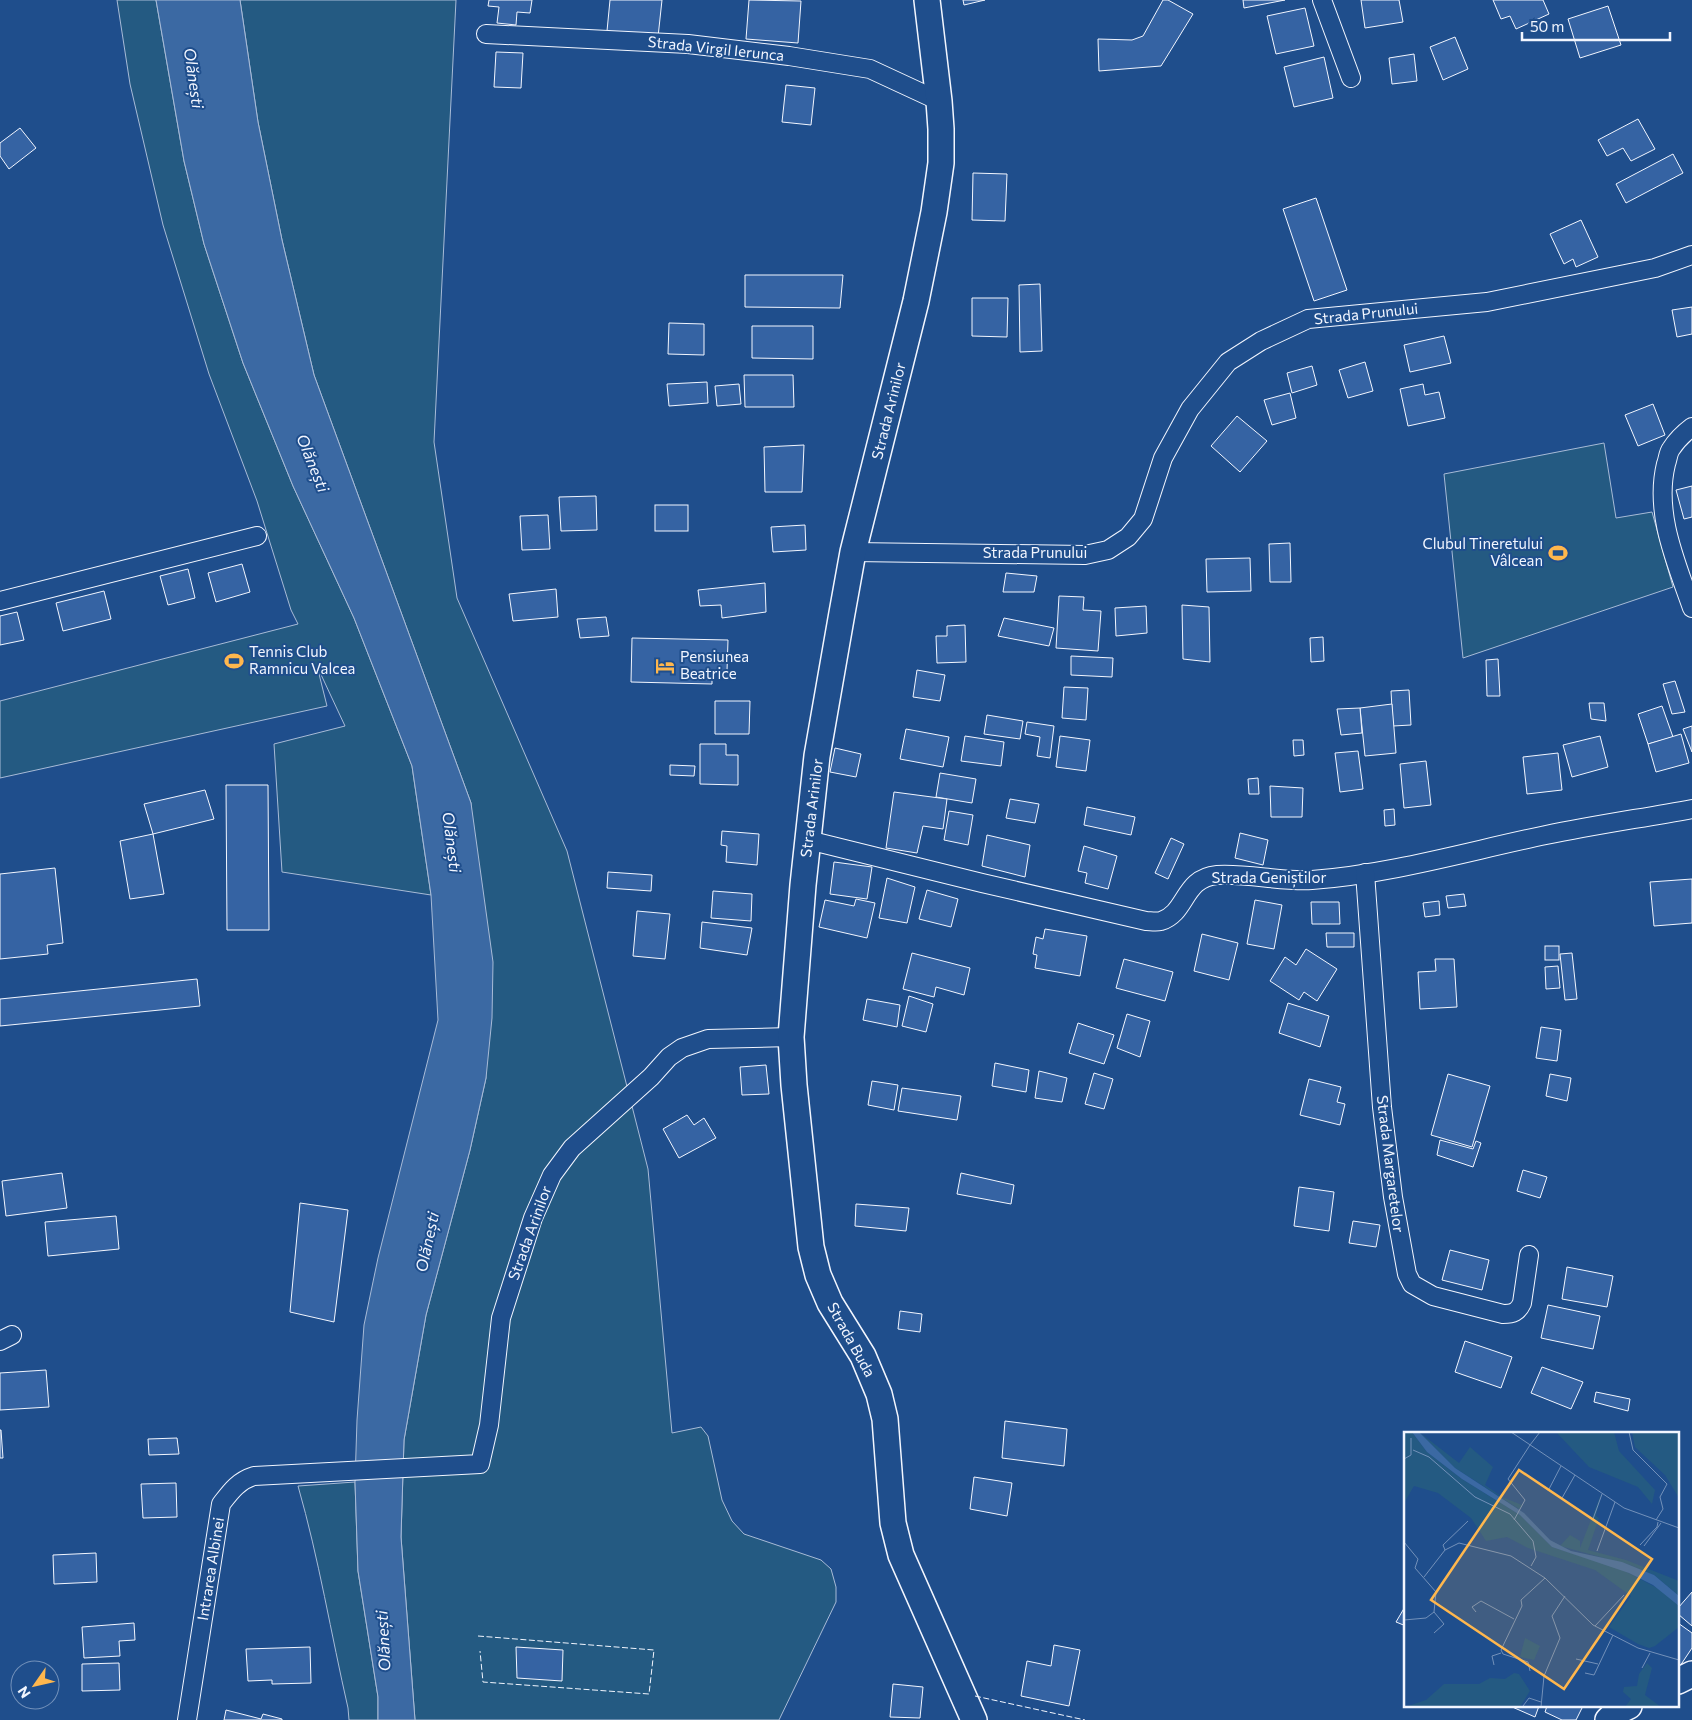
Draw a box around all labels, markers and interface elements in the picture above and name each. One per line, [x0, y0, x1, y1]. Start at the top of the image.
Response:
scale bar [1522, 10, 1670, 42]
text: 50 m [1530, 17, 1564, 35]
street label: Strada Virgil Ierunca [647, 32, 785, 64]
water label: Olănești [179, 46, 208, 111]
street label: Strada Prunului [1313, 299, 1419, 327]
street label: Strada Arinilor [867, 360, 909, 461]
water label: Olănești [291, 431, 334, 496]
place label: Clubul Tineretului Vâlcean [1423, 534, 1543, 569]
sports icon: Clubul Tineretului Vâlcean [1547, 542, 1569, 564]
street label: Strada Prunului [983, 543, 1087, 561]
place label: Tennis Club Ramnicu Valcea [249, 642, 355, 677]
place label: Pensiunea Beatrice [680, 647, 749, 682]
sports icon: Tennis Club Ramnicu Valcea [223, 650, 245, 672]
hotel icon: Pensiunea Beatrice [654, 655, 676, 677]
street label: Strada Arinilor [796, 758, 826, 858]
water label: Olănești [437, 811, 466, 874]
street label: Strada Geniștilor [1212, 868, 1326, 888]
street label: Strada Margaretelor [1374, 1094, 1408, 1233]
street label: Strada Arinilor [504, 1183, 554, 1282]
water label: Olănești [411, 1209, 444, 1274]
street label: Strada Buda [824, 1299, 880, 1380]
inset map [1404, 1432, 1680, 1708]
street label: Intrarea Albinei [193, 1516, 227, 1622]
water label: Olănești [371, 1609, 396, 1672]
north arrow [10, 1660, 60, 1710]
text: N [14, 1683, 34, 1702]

